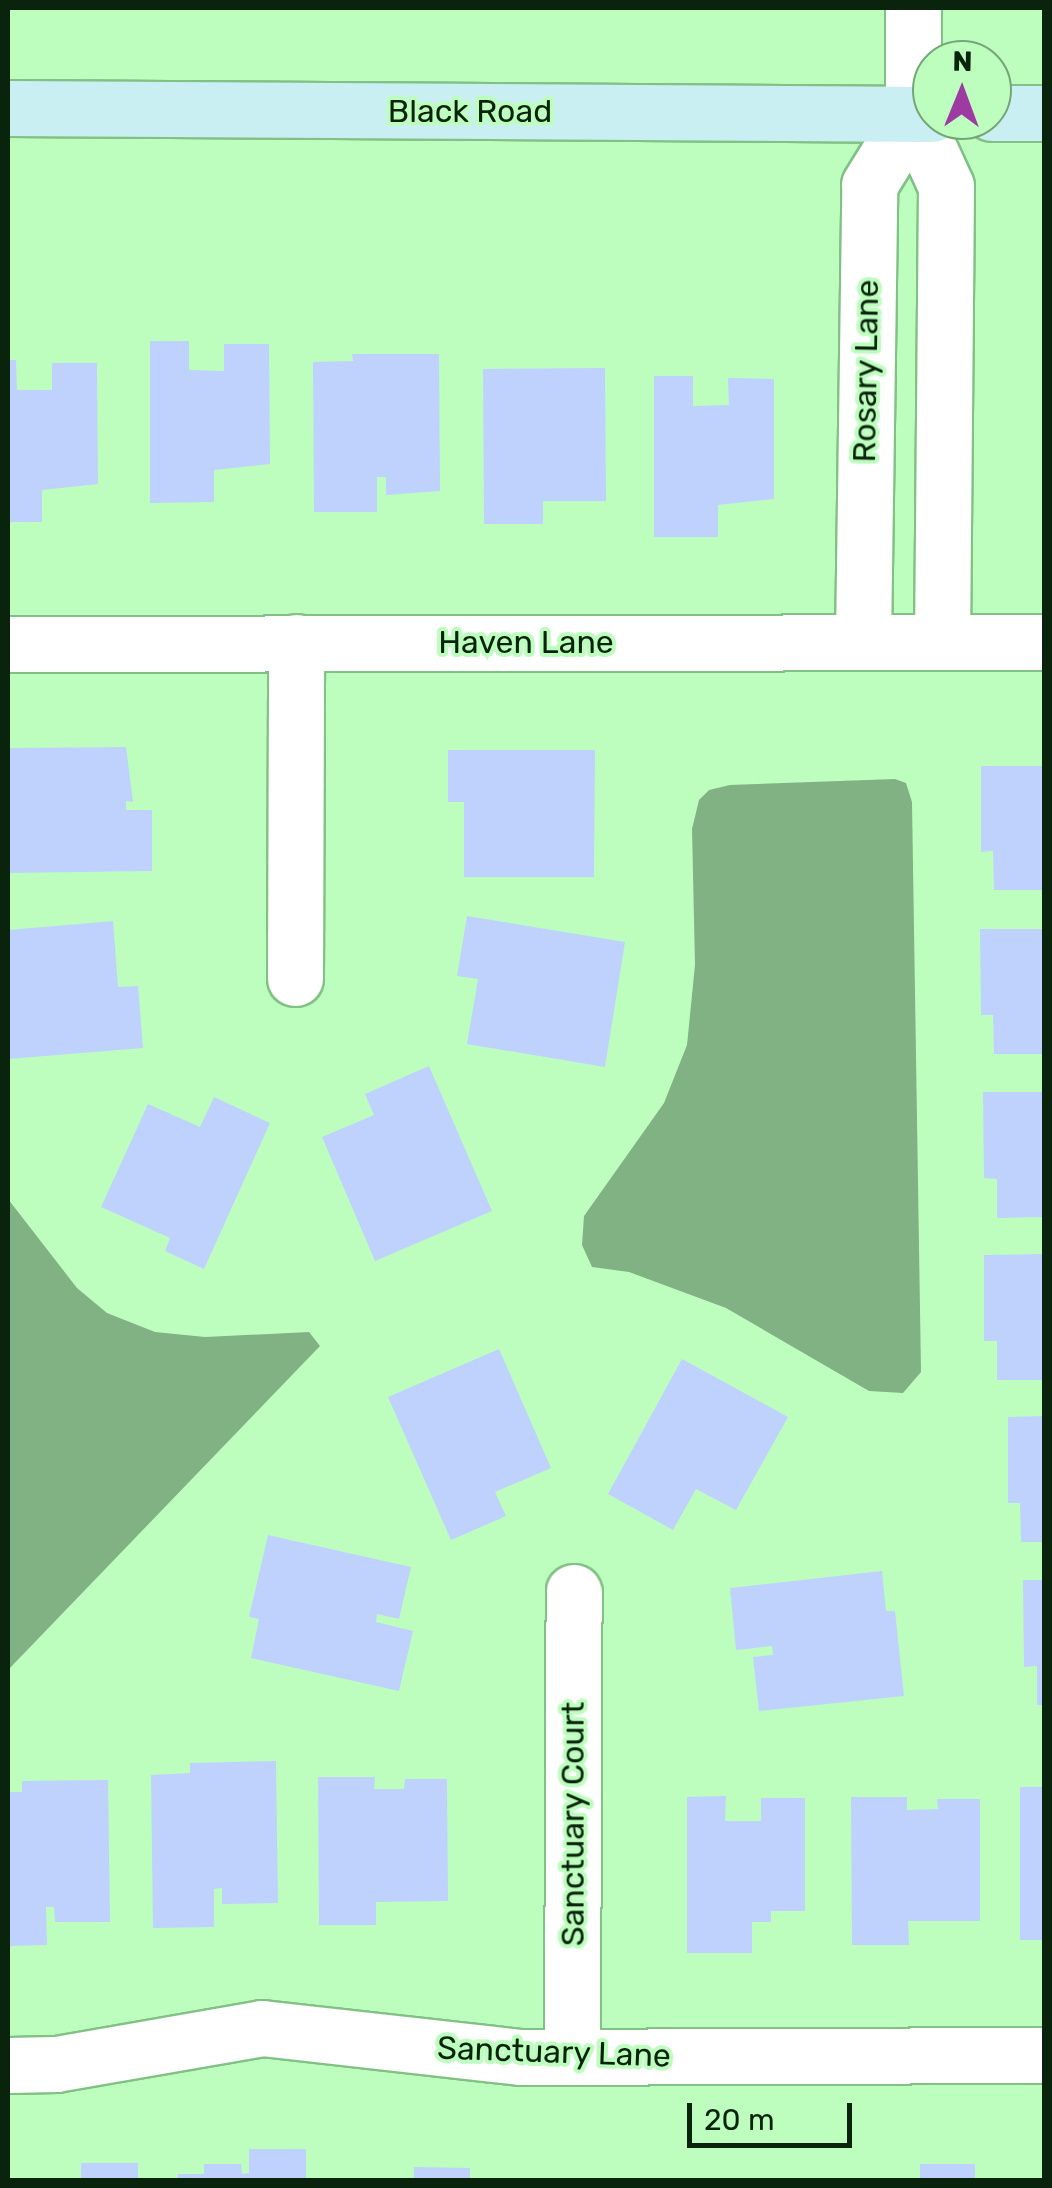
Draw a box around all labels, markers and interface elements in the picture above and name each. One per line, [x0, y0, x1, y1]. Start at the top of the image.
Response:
north arrow [912, 40, 1012, 140]
text: N [952, 45, 973, 78]
street label: Black Road [388, 92, 552, 130]
street label: Rosary Lane [845, 279, 887, 463]
street label: Haven Lane [438, 623, 614, 661]
street label: Sanctuary Court [554, 1701, 592, 1947]
street label: Sanctuary Lane [436, 2029, 672, 2075]
scale bar [692, 2083, 857, 2145]
text: 20 m [704, 2102, 775, 2138]

